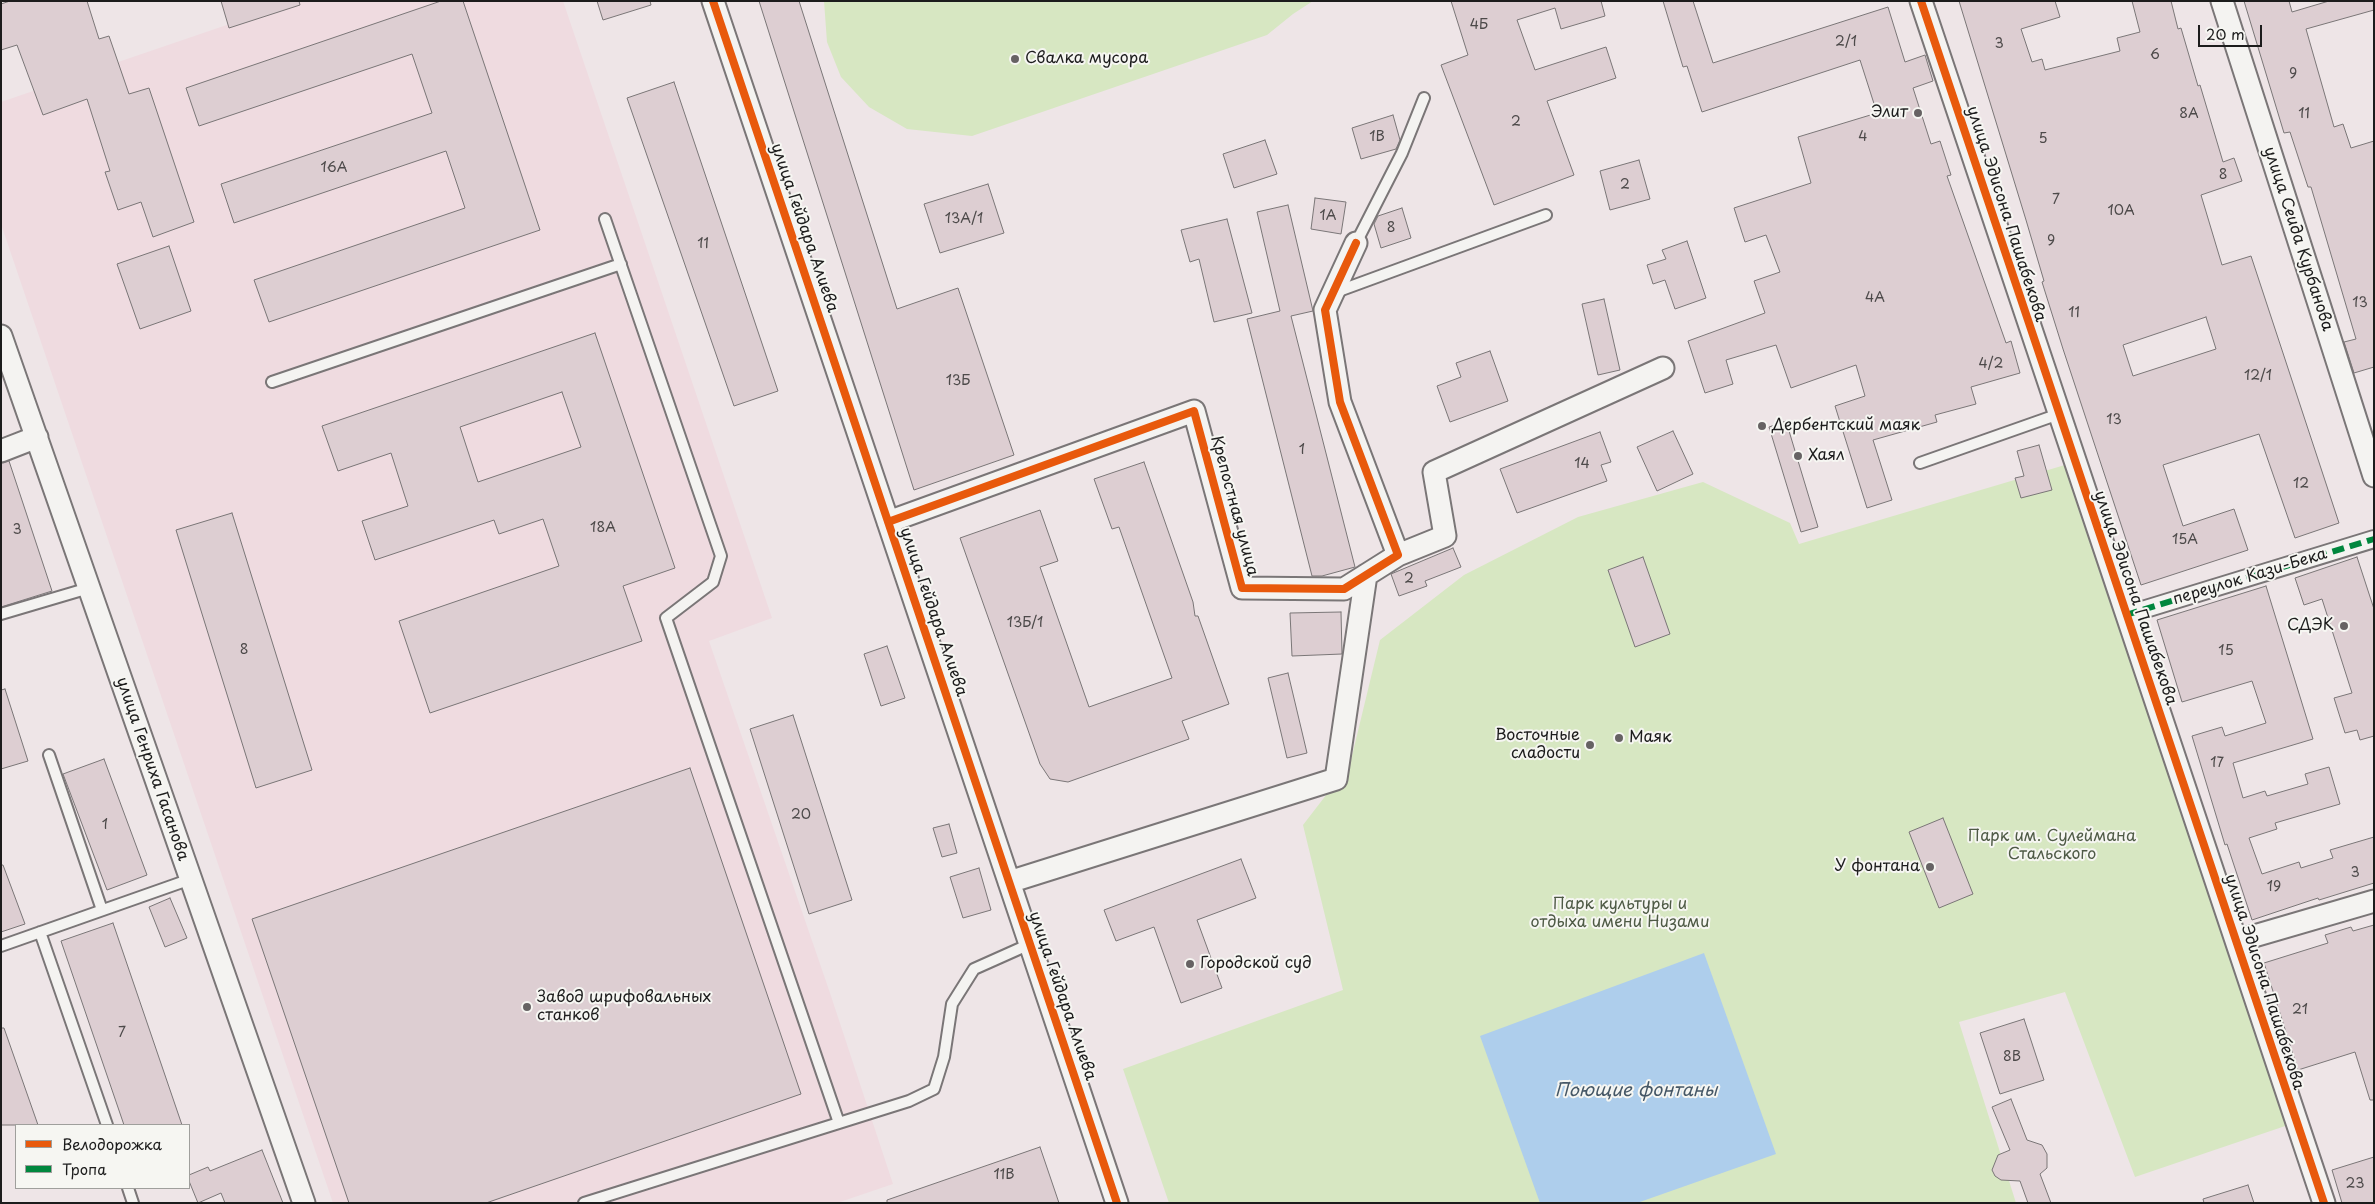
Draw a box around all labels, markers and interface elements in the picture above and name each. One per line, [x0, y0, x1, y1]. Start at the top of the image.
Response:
scale bar [2200, 15, 2264, 47]
house number: 4Б [1470, 17, 1488, 33]
text: 20 m [2206, 22, 2245, 45]
house number: 2/1 [1835, 34, 1857, 50]
house number: 3 [1994, 36, 2004, 52]
house number: 6 [2150, 47, 2160, 63]
place label: Свалка мусора [1025, 49, 1148, 69]
marker: Свалка мусора [1009, 53, 1021, 65]
house number: 9 [2289, 66, 2297, 82]
place label: Элит [1871, 103, 1908, 123]
street label: улица Эдисона Пашабекова [1962, 104, 2050, 324]
house number: 8А [2179, 106, 2199, 122]
house number: 11 [2298, 106, 2310, 122]
marker: Элит [1912, 107, 1924, 119]
house number: 2 [1511, 114, 1521, 130]
house number: 1В [1369, 129, 1385, 145]
house number: 4 [1858, 129, 1868, 145]
house number: 5 [2038, 131, 2048, 147]
street label: улица Гейдара Алиева [766, 141, 842, 315]
street label: улица Сеида Курбанова [2259, 144, 2337, 334]
house number: 16А [321, 160, 347, 176]
house number: 8 [2219, 167, 2227, 183]
house number: 2 [1620, 177, 1630, 193]
house number: 7 [2052, 192, 2060, 208]
house number: 10А [2107, 203, 2135, 219]
house number: 1А [1319, 208, 1337, 224]
house number: 13А/1 [945, 211, 983, 227]
house number: 8 [1387, 220, 1395, 236]
house number: 9 [2047, 233, 2055, 249]
house number: 11 [697, 236, 709, 252]
house number: 4А [1865, 290, 1885, 306]
house number: 13 [2352, 295, 2368, 311]
house number: 11 [2068, 305, 2080, 321]
house number: 4/2 [1979, 356, 2003, 372]
house number: 12/1 [2244, 368, 2272, 384]
house number: 13Б [946, 373, 970, 389]
house number: 13 [2106, 412, 2122, 428]
place label: Дербентский маяк [1772, 416, 1920, 436]
marker: Дербентский маяк [1756, 420, 1768, 432]
street label: Крепостная улица [1206, 434, 1262, 578]
house number: 1 [1299, 442, 1305, 458]
place label: Хаял [1808, 446, 1845, 466]
marker: Хаял [1792, 450, 1804, 462]
house number: 14 [1574, 456, 1590, 472]
house number: 12 [2293, 476, 2309, 492]
street label: улица Эдисона Пашабекова [2089, 488, 2181, 708]
house number: 18А [590, 520, 616, 536]
house number: 3 [12, 522, 22, 538]
street label: улица Гейдара Алиева [895, 525, 971, 699]
house number: 15А [2172, 532, 2198, 548]
street label: переулок Кази-Бека [2171, 544, 2329, 610]
house number: 2 [1404, 571, 1414, 587]
house number: 13Б/1 [1007, 615, 1043, 631]
place label: СДЭК [2287, 616, 2334, 636]
marker: СДЭК [2338, 620, 2350, 632]
house number: 8 [240, 642, 248, 658]
house number: 15 [2218, 643, 2234, 659]
street label: улица Генриха Гасанова [112, 675, 192, 863]
place label: Восточные сладости [1495, 726, 1580, 764]
place label: Маяк [1629, 728, 1671, 748]
marker: Маяк [1613, 732, 1625, 744]
marker: Восточные сладости [1584, 739, 1596, 751]
house number: 17 [2210, 755, 2224, 771]
house number: 20 [791, 807, 811, 823]
house number: 1 [102, 817, 108, 833]
park label: Парк им. Сулеймана Стальского [1968, 827, 2136, 865]
place label: У фонтана [1834, 857, 1920, 877]
marker: У фонтана [1924, 861, 1936, 873]
house number: 3 [2350, 865, 2360, 881]
street label: улица Эдисона Пашабекова [2220, 872, 2308, 1092]
house number: 19 [2267, 879, 2281, 895]
park label: Парк культуры и отдыха имени Низами [1530, 895, 1710, 933]
street label: улица Гейдара Алиева [1024, 909, 1100, 1083]
place label: Городской суд [1200, 954, 1312, 974]
marker: Городской суд [1184, 958, 1196, 970]
place label: Завод шрифовальных станков [537, 988, 711, 1026]
marker: Завод шрифовальных станков [521, 1001, 533, 1013]
house number: 21 [2292, 1002, 2308, 1018]
house number: 7 [118, 1025, 126, 1041]
house number: 8В [2003, 1049, 2021, 1065]
water label: Поющие фонтаны [1555, 1080, 1717, 1102]
legend [15, 1124, 190, 1189]
text: Велодорожка [62, 1132, 162, 1155]
text: Тропа [62, 1157, 107, 1180]
house number: 11В [994, 1167, 1014, 1183]
house number: 23 [2346, 1176, 2364, 1192]

